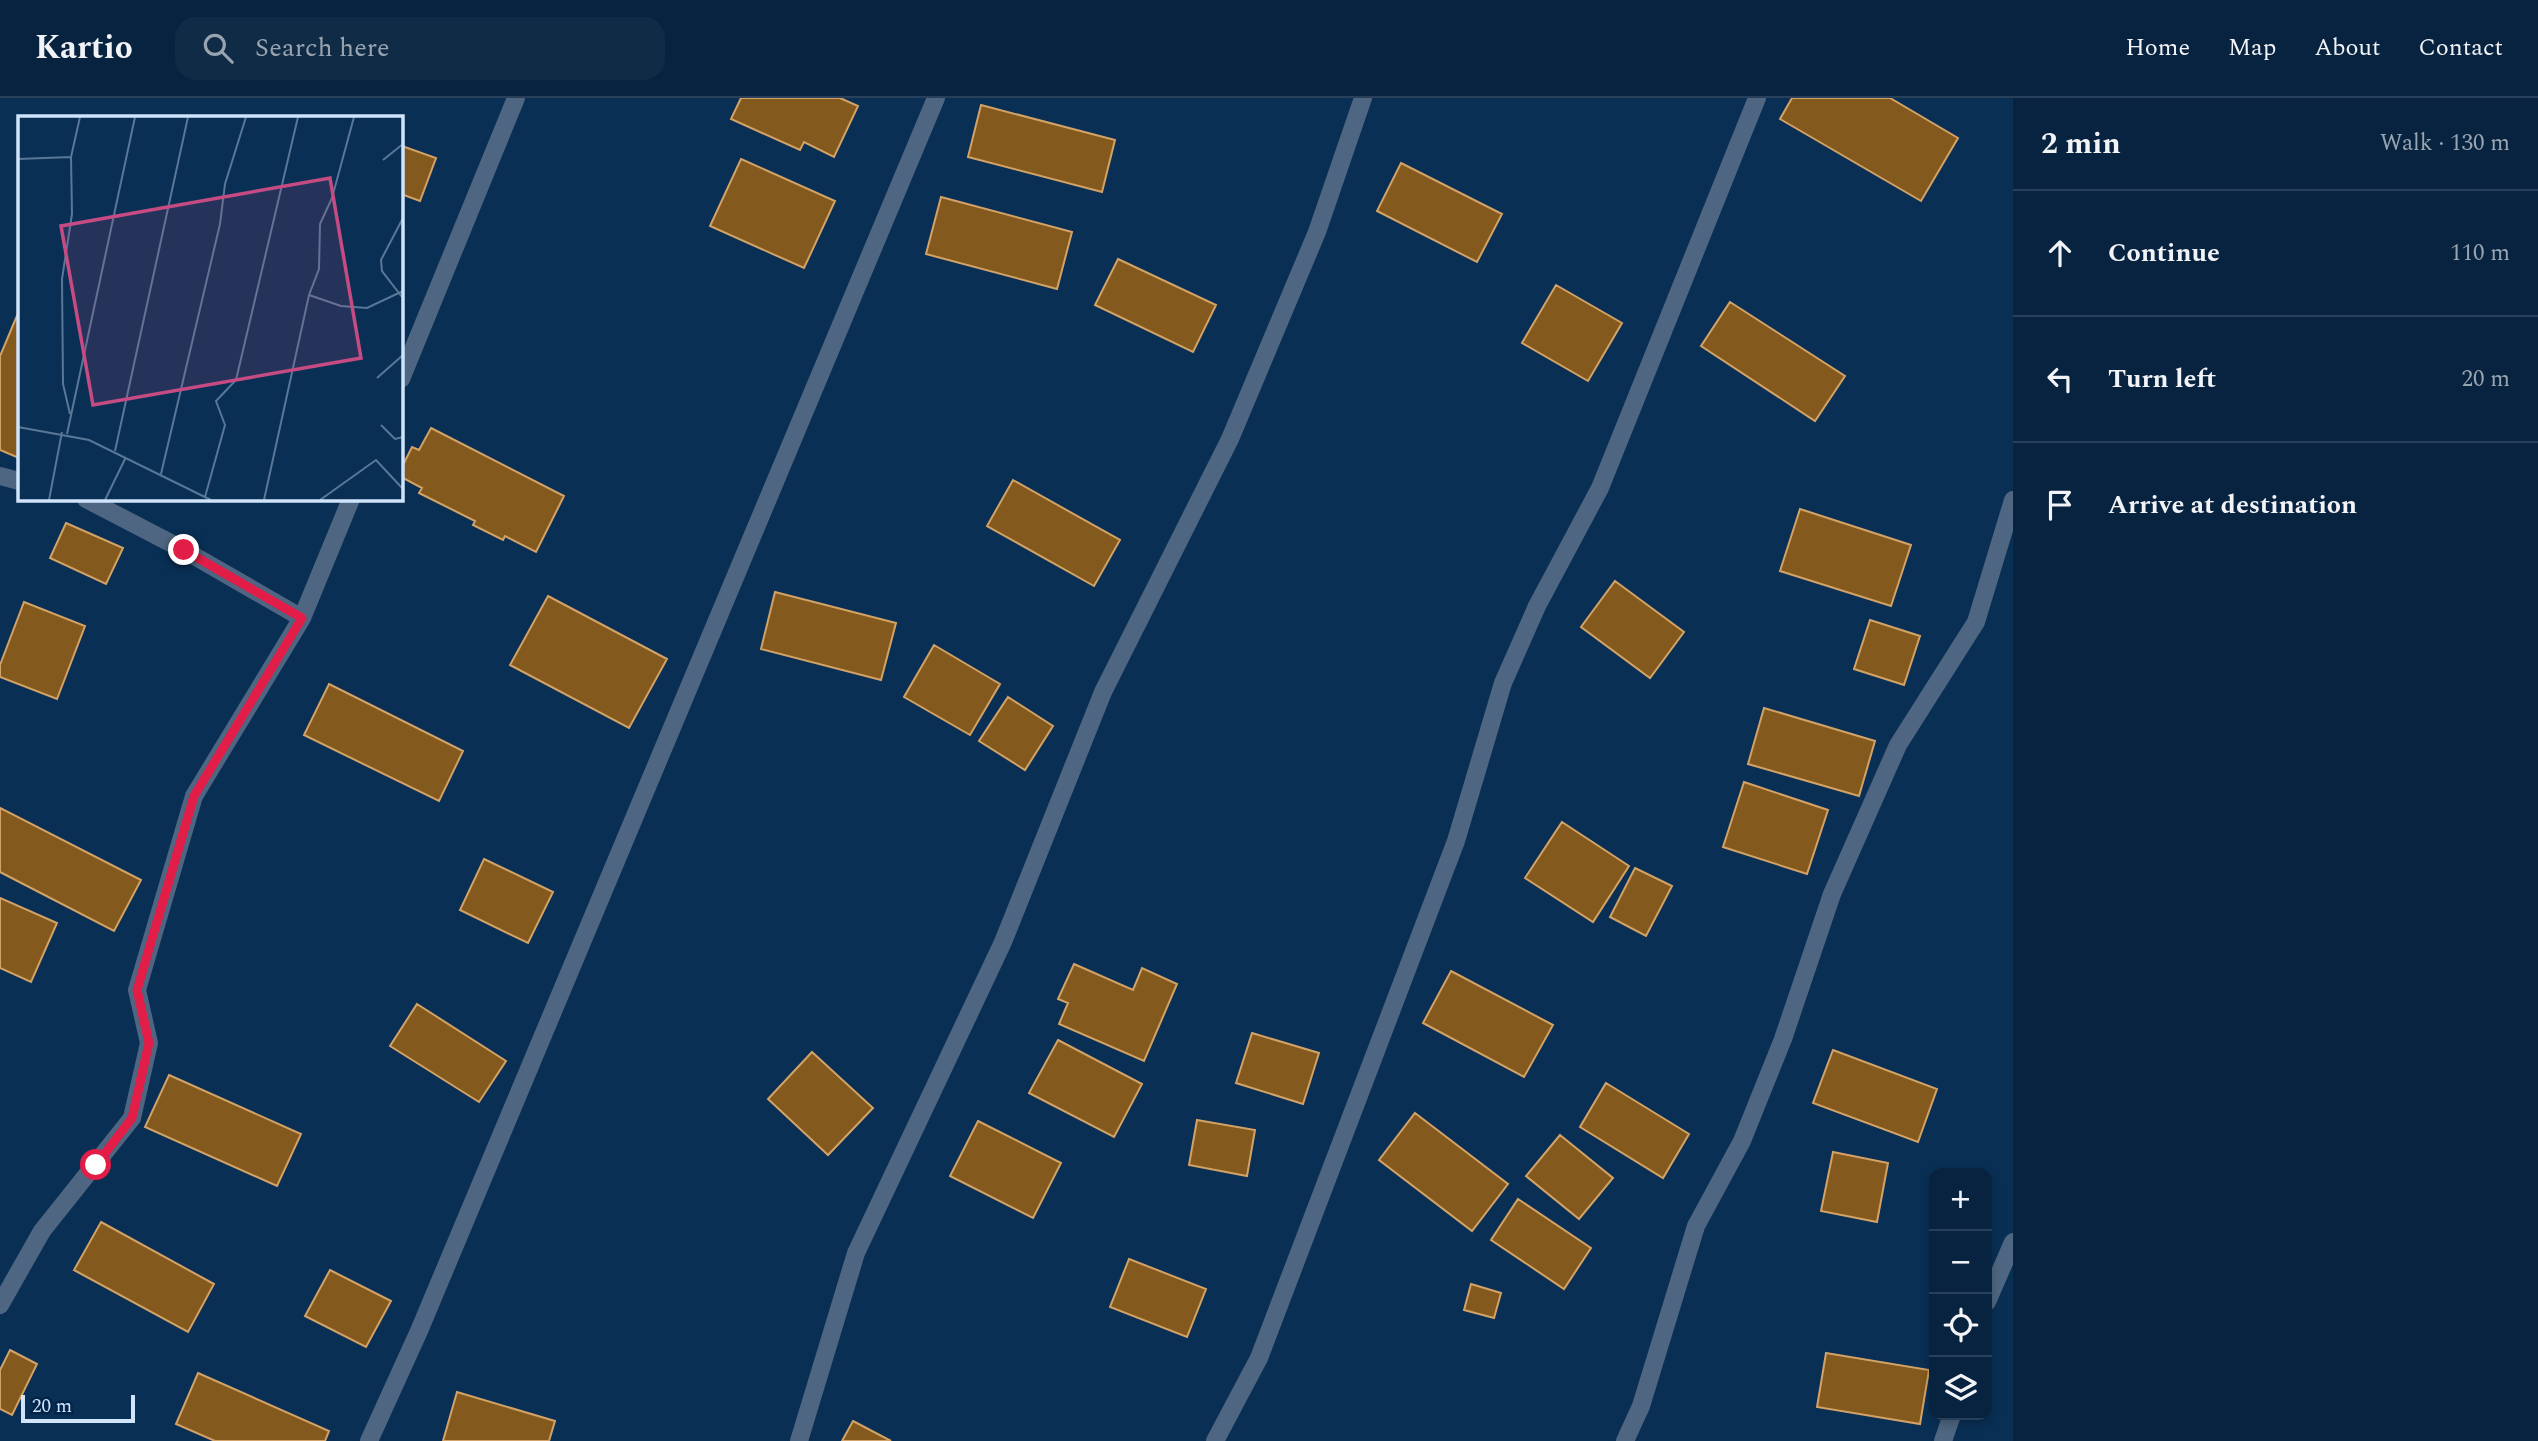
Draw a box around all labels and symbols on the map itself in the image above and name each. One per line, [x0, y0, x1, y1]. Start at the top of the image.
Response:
inset map [18, 116, 402, 500]
route end [168, 534, 199, 565]
route start [80, 1149, 111, 1180]
scale bar [21, 1392, 135, 1424]

